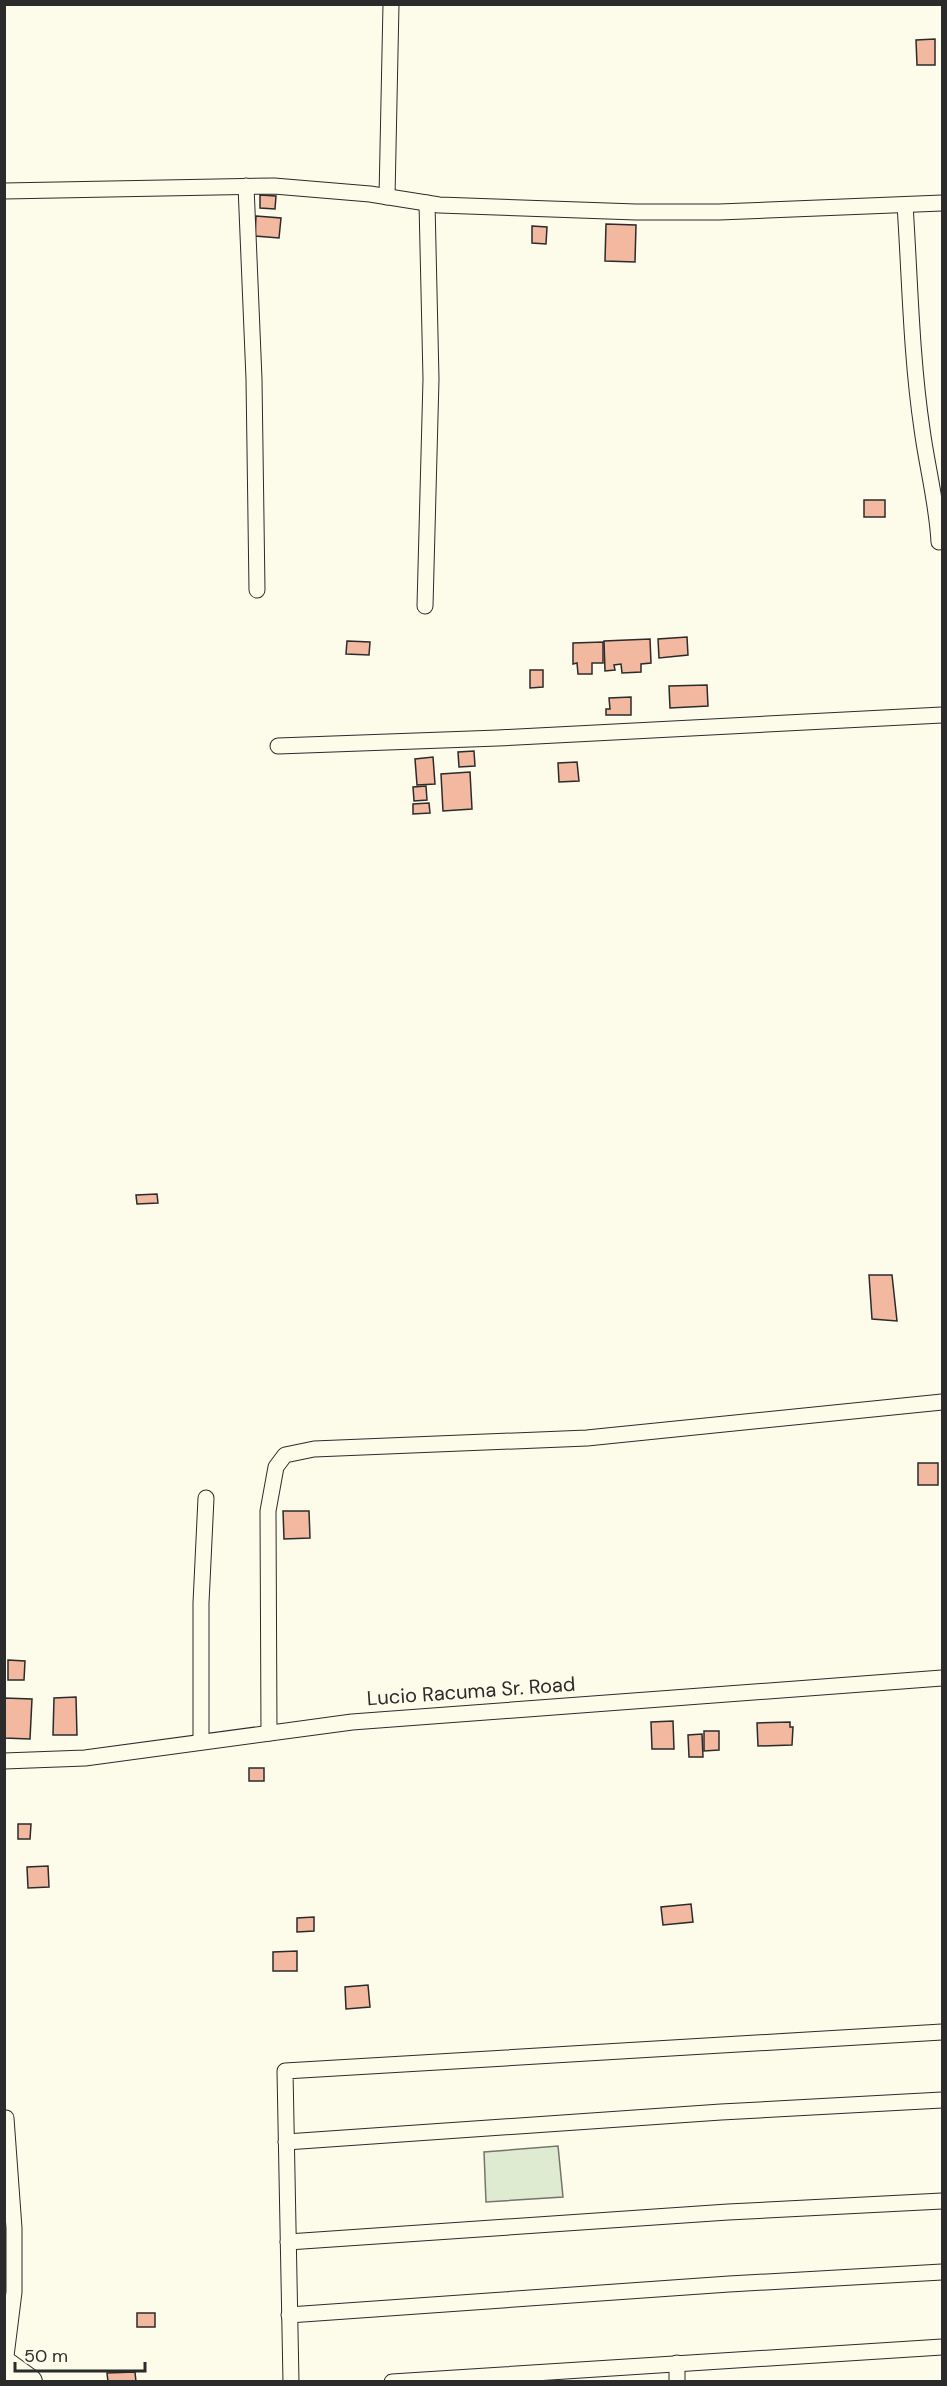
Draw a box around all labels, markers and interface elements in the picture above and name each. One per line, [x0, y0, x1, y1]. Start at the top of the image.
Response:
street label: Lucio Racuma Sr. Road [366, 1671, 576, 1711]
scale bar [15, 2335, 146, 2373]
text: 50 m [24, 2344, 68, 2368]

